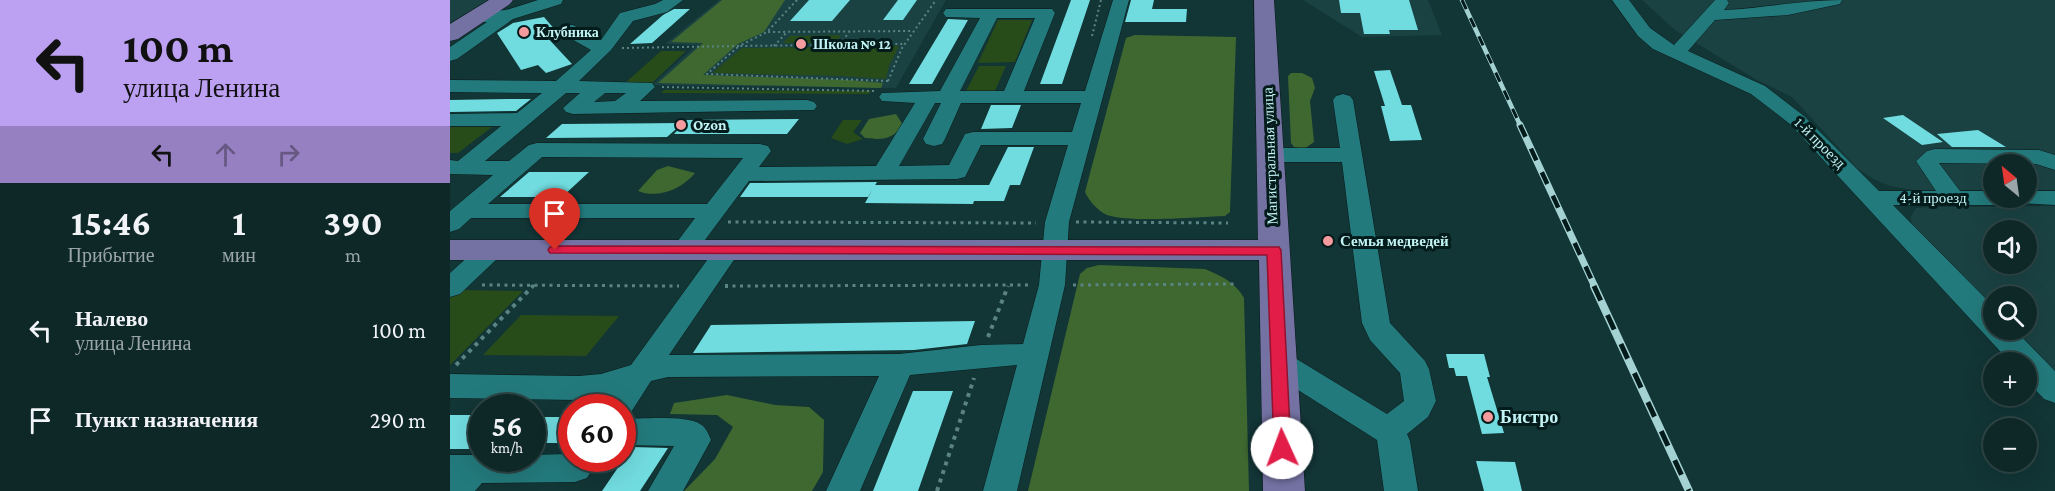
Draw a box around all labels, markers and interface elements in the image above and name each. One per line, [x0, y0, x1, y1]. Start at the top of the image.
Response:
icon: left [24, 24, 102, 102]
text: 100 m [123, 24, 233, 71]
place label: Клубника [536, 24, 599, 40]
marker: Клубника [517, 25, 531, 39]
place label: Школа № 12 [813, 36, 891, 52]
marker: Школа № 12 [794, 37, 808, 51]
text: улица Ленина [123, 73, 280, 103]
street label: Магистральная улица [1260, 87, 1280, 225]
street label: 1-й проезд [1791, 114, 1849, 172]
place label: Ozon [693, 117, 727, 133]
marker: Ozon [674, 118, 688, 132]
icon: left [146, 138, 179, 171]
icon: ahead [209, 138, 242, 171]
icon: right [272, 138, 305, 171]
north arrow [1983, 154, 2037, 208]
map controls [1983, 154, 2037, 472]
pin [529, 188, 580, 250]
street label: 4-й проезд [1899, 190, 1967, 206]
icon: arrive [538, 197, 571, 230]
text: 15:46 [71, 203, 151, 243]
text: 1 [232, 203, 246, 243]
text: 390 [323, 203, 383, 243]
button: sound [1983, 220, 2037, 274]
place label: Семья медведей [1340, 233, 1449, 249]
marker: Семья медведей [1321, 234, 1335, 248]
text: Прибытие [67, 244, 155, 266]
text: мин [222, 244, 256, 266]
text: m [345, 244, 361, 266]
button: search [1983, 286, 2037, 340]
text: Налево [75, 306, 148, 331]
icon: left [24, 314, 57, 347]
text: 100 m [372, 318, 426, 343]
text: улица Ленина [75, 332, 191, 354]
button: + [1983, 352, 2037, 406]
speed limit sign: 60 [558, 394, 636, 472]
icon: arrive [24, 404, 57, 437]
text: Пункт назначения [75, 407, 258, 432]
place label: Бистро [1500, 407, 1558, 427]
text: 290 m [370, 408, 426, 433]
text: 56 [491, 409, 523, 442]
marker: Бистро [1481, 410, 1495, 424]
position arrow [1250, 416, 1314, 480]
button: − [1983, 418, 2037, 472]
text: km/h [491, 440, 523, 456]

